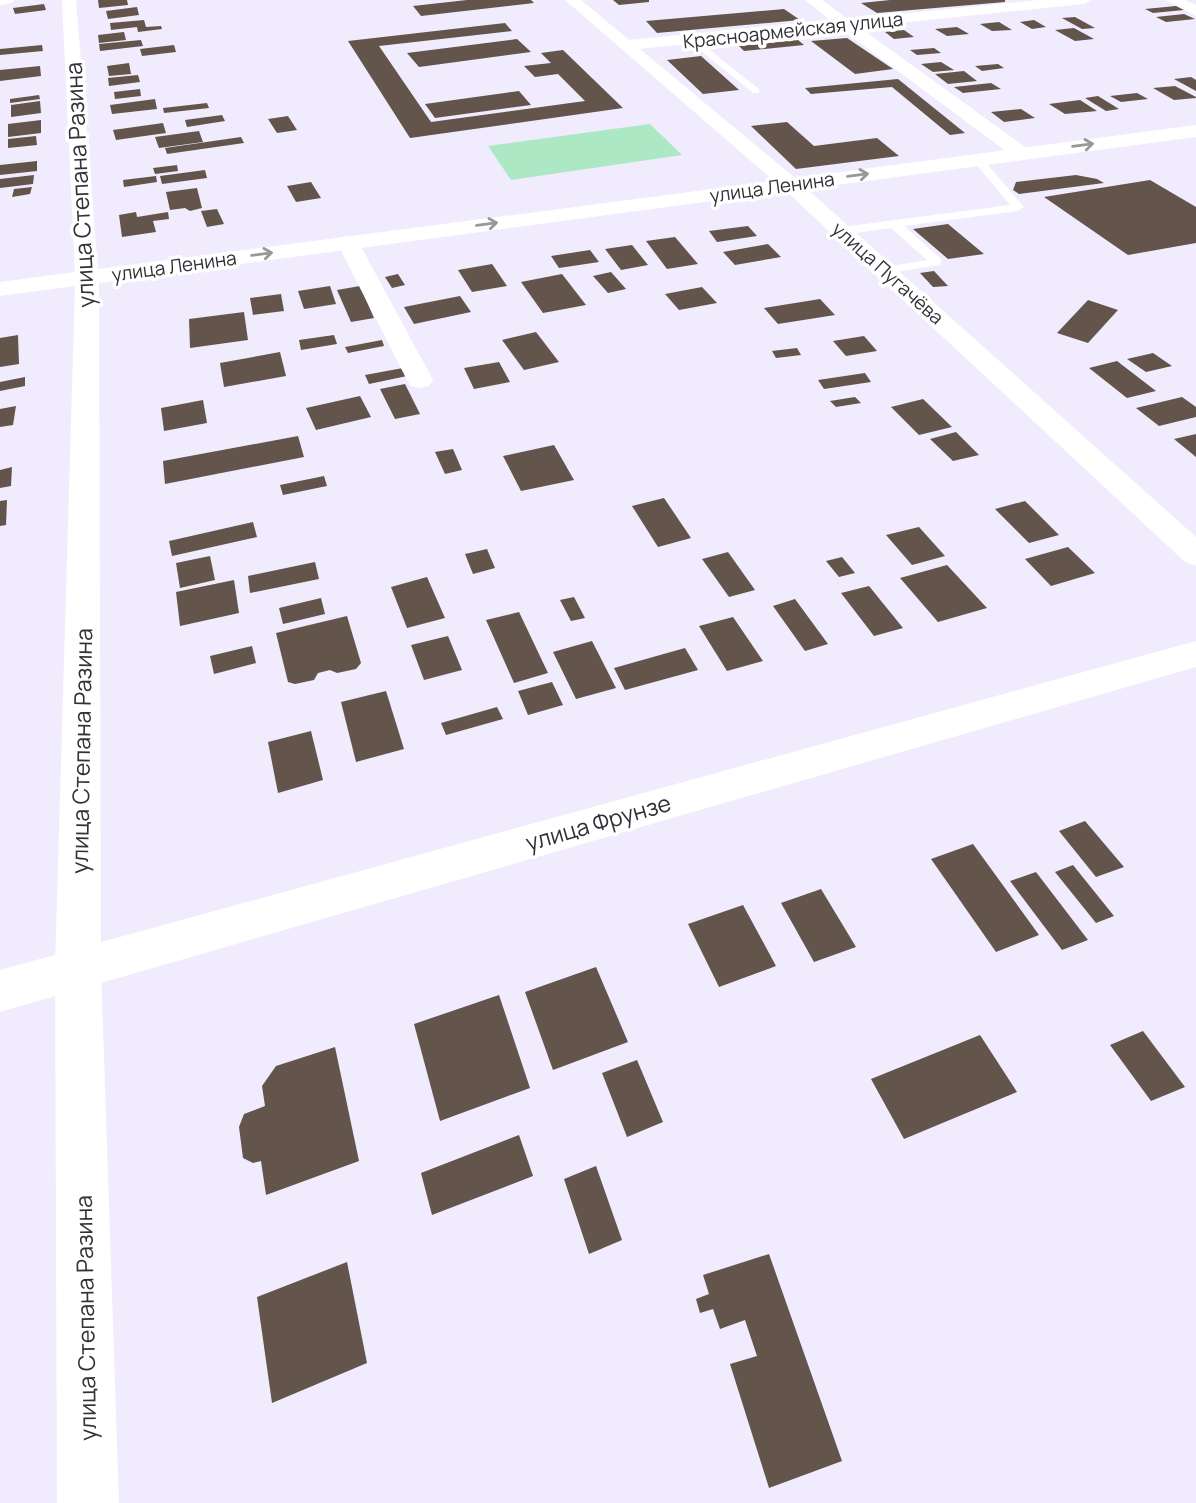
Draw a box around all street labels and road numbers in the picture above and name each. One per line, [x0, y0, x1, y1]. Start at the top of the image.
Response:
street label: Красноармейская улица [682, 6, 904, 54]
street label: улица Степана Разина [57, 61, 101, 309]
street label: улица Ленина [708, 165, 836, 209]
street label: улица Пугачёва [827, 216, 949, 330]
street label: улица Ленина [110, 244, 238, 288]
street label: улица Степана Разина [63, 628, 99, 874]
street label: улица Фрунзе [522, 786, 674, 858]
street label: улица Степана Разина [67, 1195, 103, 1441]

